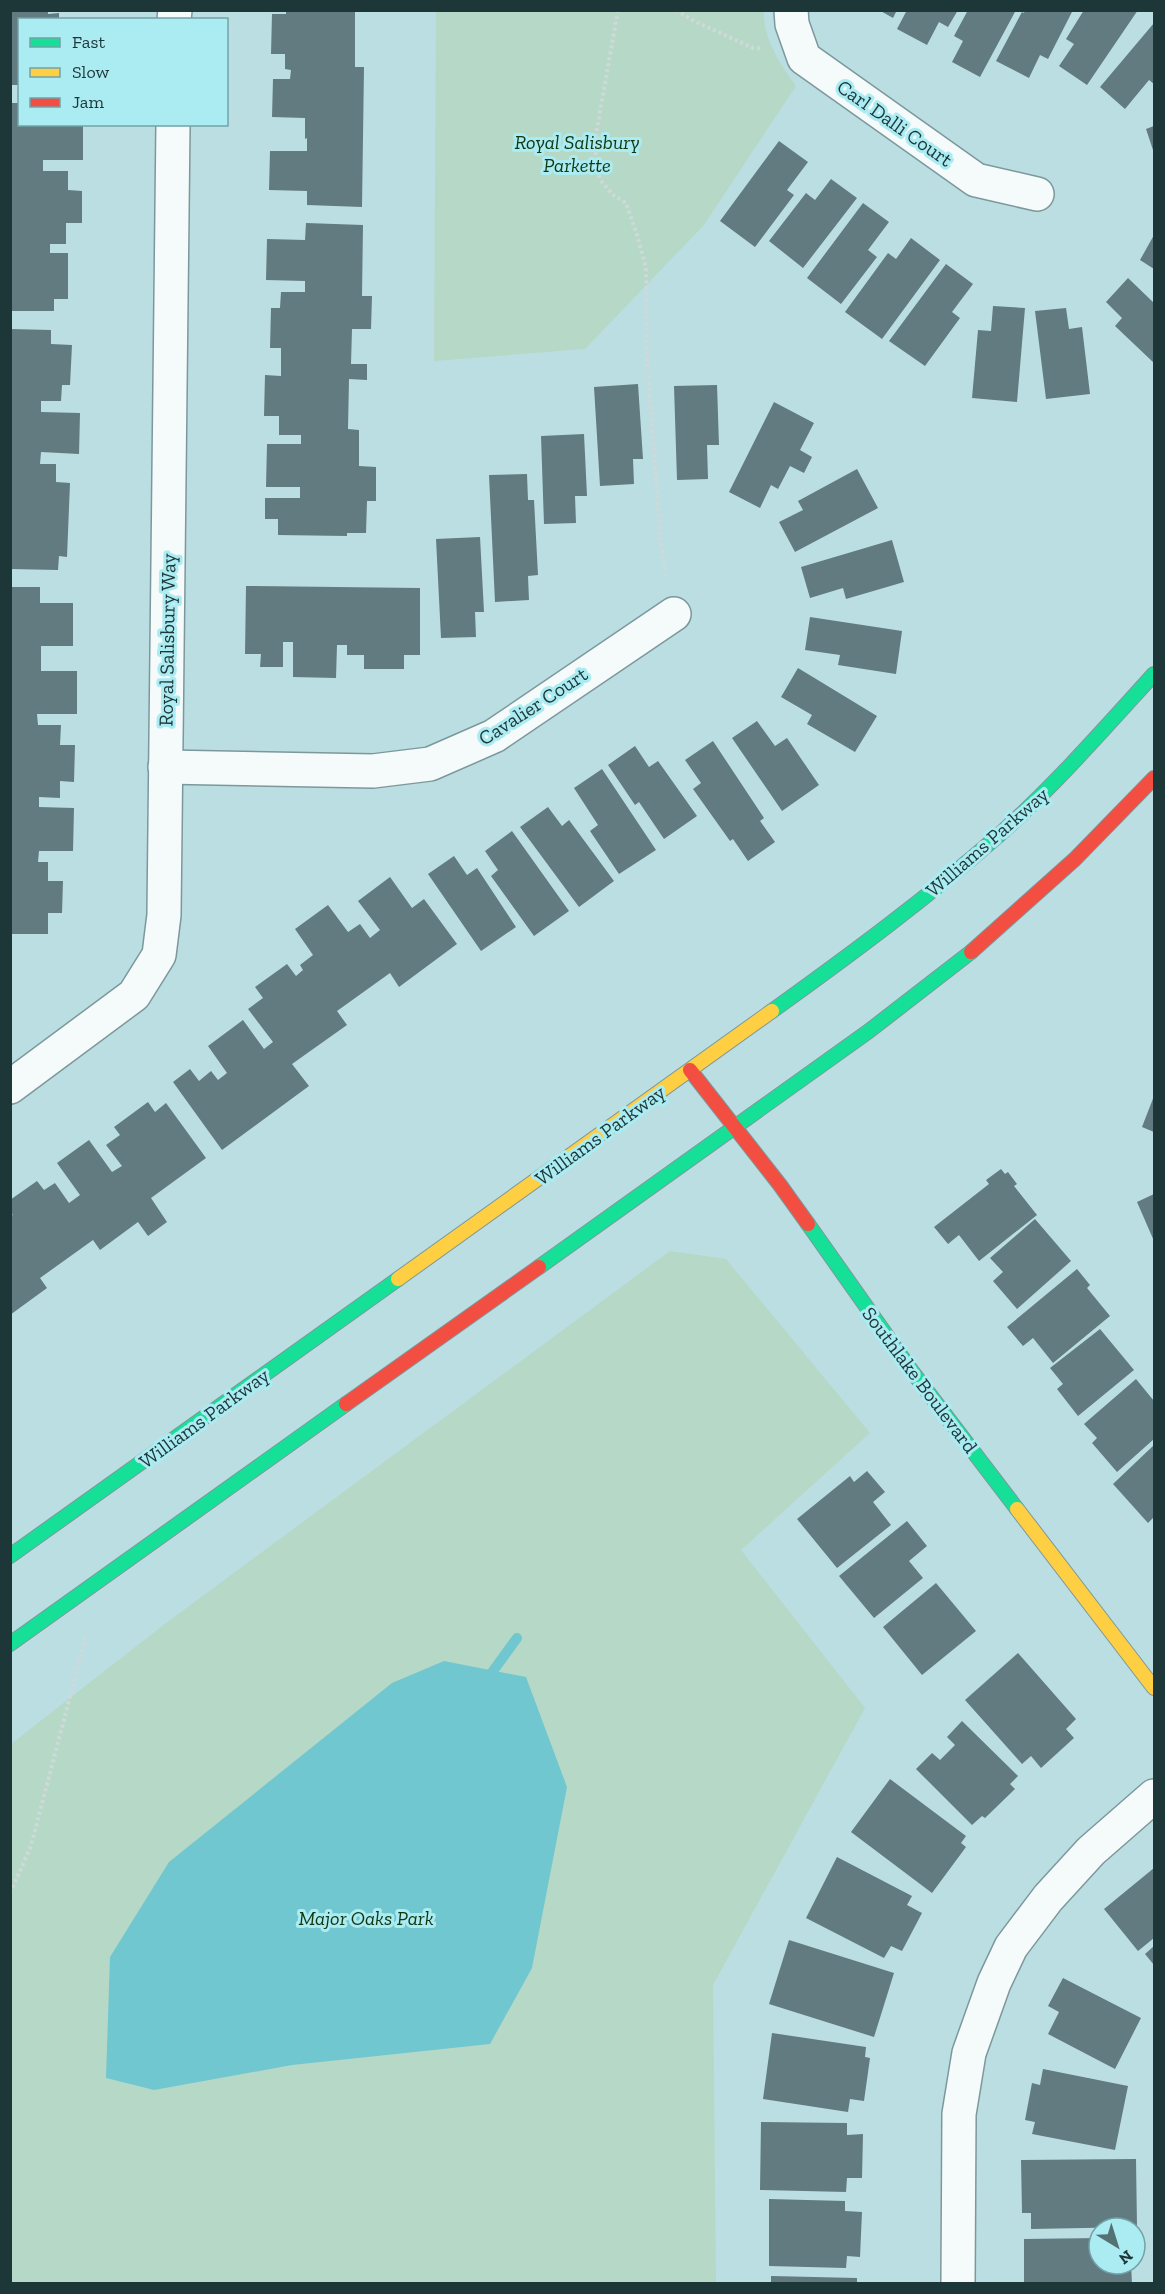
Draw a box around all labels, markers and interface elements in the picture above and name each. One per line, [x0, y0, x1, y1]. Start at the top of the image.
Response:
legend [18, 18, 228, 126]
text: Fast [72, 31, 105, 53]
text: Slow [72, 61, 109, 83]
street label: Carl Dalli Court [833, 74, 958, 172]
text: Jam [72, 91, 104, 113]
park label: Royal Salisbury Parkette [514, 130, 640, 177]
street label: Royal Salisbury Way [153, 553, 181, 727]
street label: Cavalier Court [474, 662, 593, 750]
street label: Williams Parkway [921, 782, 1054, 902]
street label: Williams Parkway [530, 1079, 670, 1190]
street label: Southlake Boulevard [857, 1302, 983, 1458]
street label: Williams Parkway [134, 1362, 274, 1473]
park label: Major Oaks Park [298, 1906, 434, 1930]
north arrow [1087, 2216, 1147, 2276]
text: N [1115, 2246, 1137, 2269]

